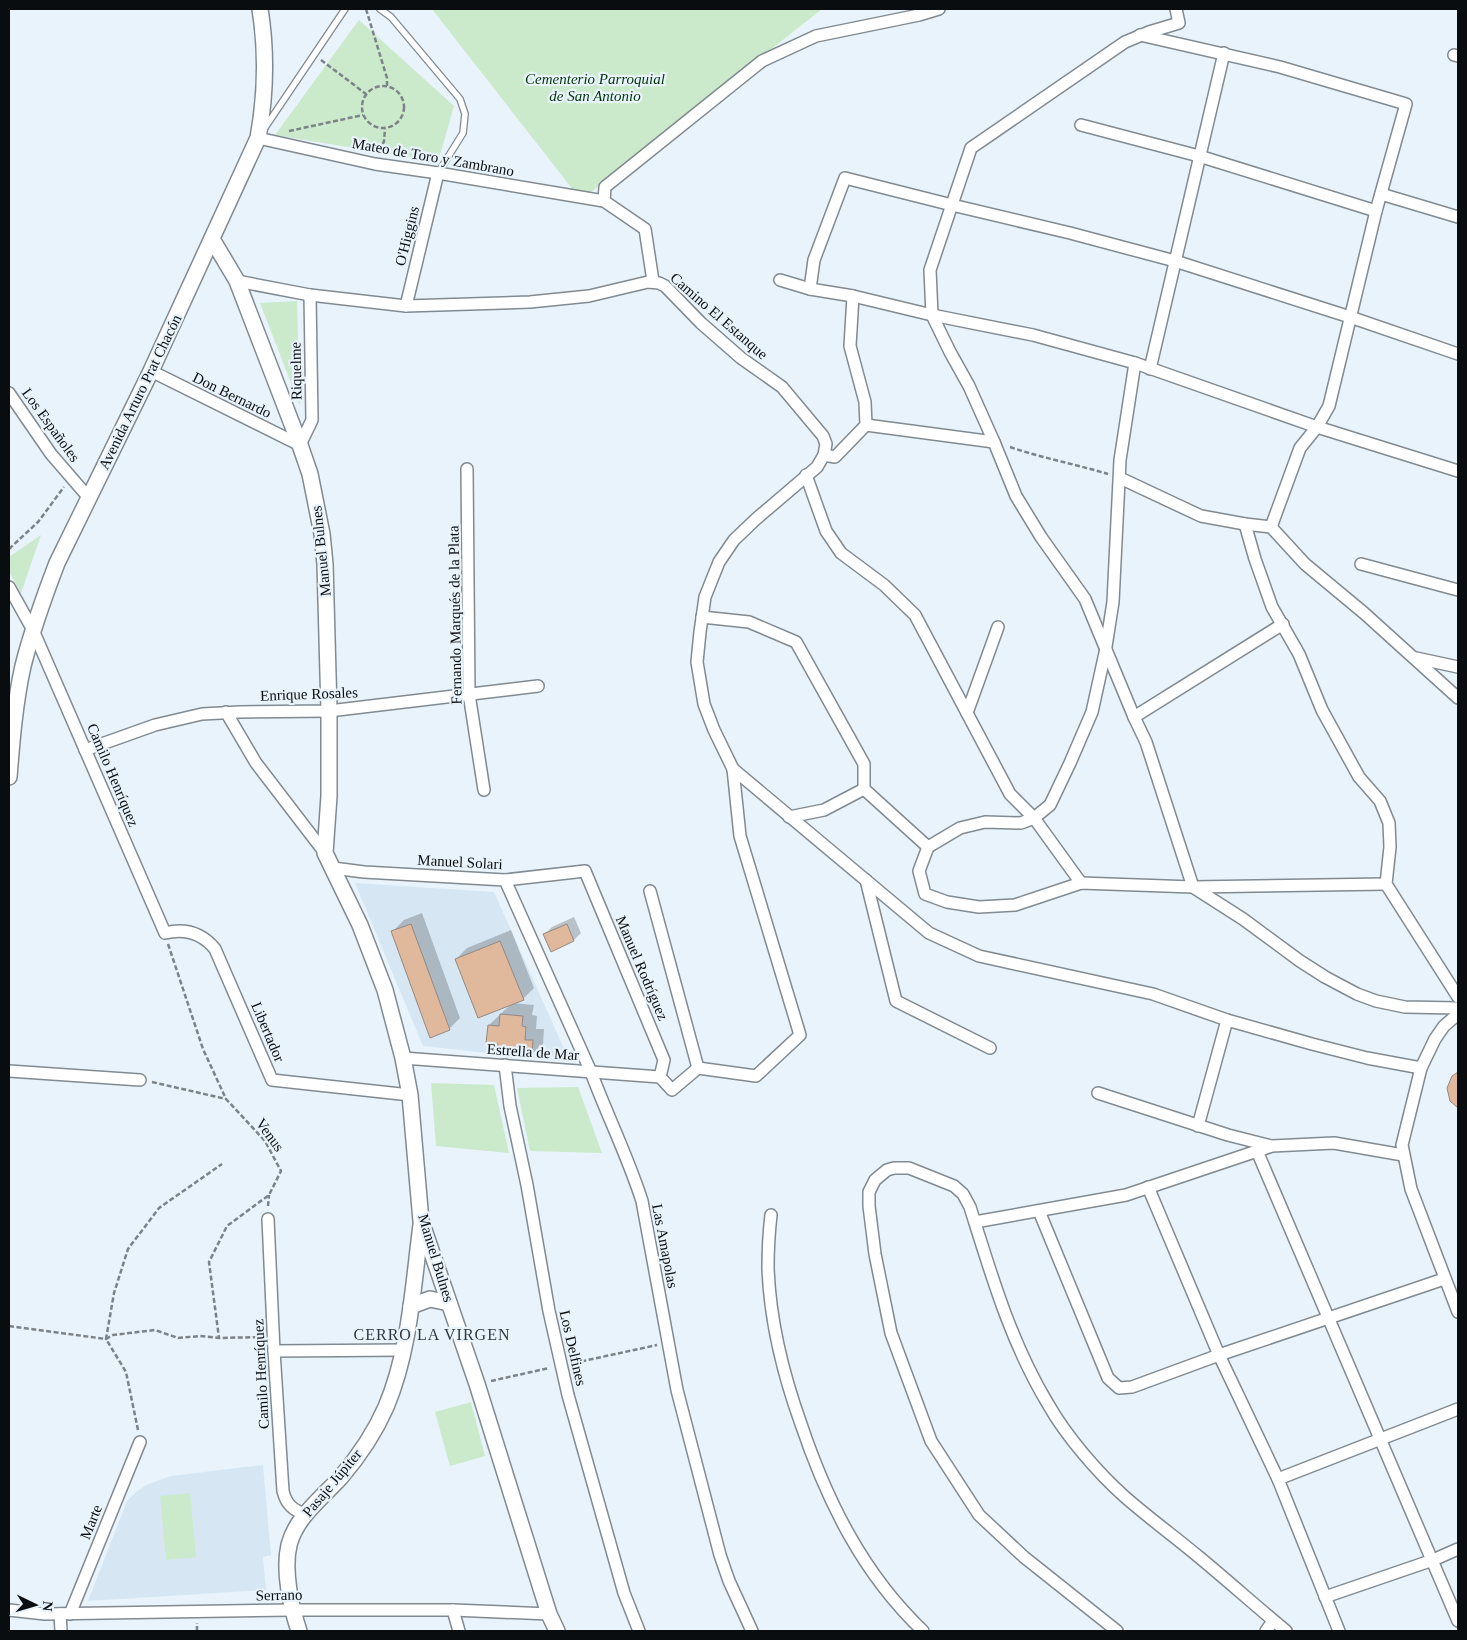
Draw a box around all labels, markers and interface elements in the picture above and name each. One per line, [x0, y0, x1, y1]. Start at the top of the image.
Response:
park label: Cementerio Parroquial de San Antonio [525, 71, 665, 104]
street label: Mateo de Toro y Zambrano [351, 135, 515, 179]
street label: O'Higgins [392, 204, 422, 268]
street label: Camino El Estanque [667, 270, 771, 363]
street label: Avenida Arturo Prat Chacón [96, 312, 185, 472]
street label: Riquelme [287, 341, 305, 400]
street label: Don Bernardo [190, 369, 274, 421]
street label: Los Españoles [19, 385, 83, 465]
street label: Manuel Bulnes [308, 505, 334, 597]
street label: Fernando Marqués de la Plata [445, 525, 465, 705]
street label: Enrique Rosales [260, 684, 358, 704]
street label: Camilo Henríquez [84, 721, 142, 829]
street label: Manuel Solari [417, 852, 503, 872]
street label: Manuel Rodríguez [613, 913, 671, 1023]
street label: Libertador [248, 1000, 288, 1064]
street label: Estrella de Mar [486, 1041, 580, 1063]
street label: Venus [253, 1115, 287, 1155]
street label: Las Amapolas [649, 1203, 681, 1290]
street label: Manuel Bulnes [415, 1212, 457, 1304]
street label: Los Delfines [557, 1309, 589, 1387]
street label: Camilo Henríquez [250, 1318, 272, 1430]
district label: CERRO LA VIRGEN [354, 1326, 510, 1343]
street label: Pasaje Júpiter [299, 1446, 365, 1520]
street label: Marte [77, 1502, 105, 1542]
north arrow [10, 1580, 60, 1630]
street label: Serrano [256, 1587, 302, 1603]
text: N [40, 1600, 55, 1612]

